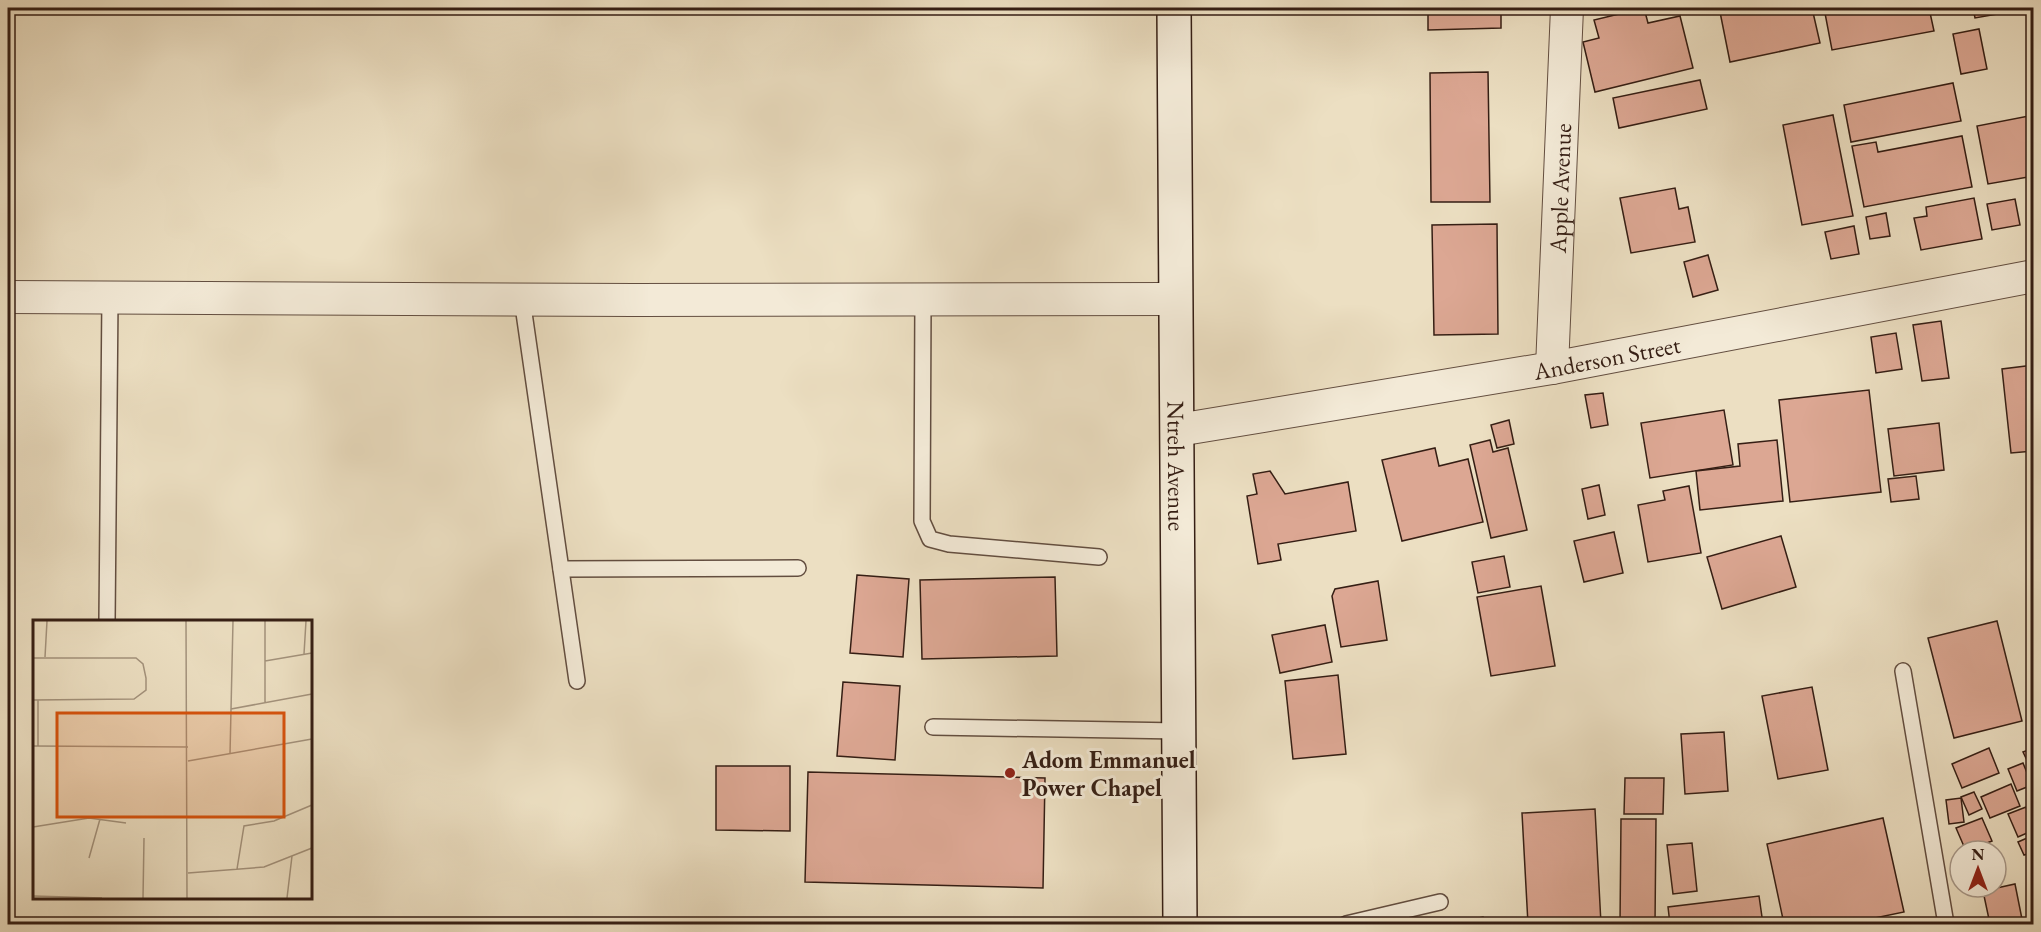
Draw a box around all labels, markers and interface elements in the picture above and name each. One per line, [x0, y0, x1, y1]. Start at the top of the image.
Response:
street label: Apple Avenue [1541, 123, 1578, 255]
street label: Anderson Street [1530, 328, 1683, 386]
street label: Ntreh Avenue [1161, 401, 1193, 531]
inset map [33, 620, 312, 899]
place label: Adom Emmanuel Power Chapel [1021, 744, 1196, 803]
marker: Adom Emmanuel Power Chapel [1003, 766, 1017, 780]
north arrow [1948, 839, 2008, 899]
text: N [1972, 844, 1985, 865]

